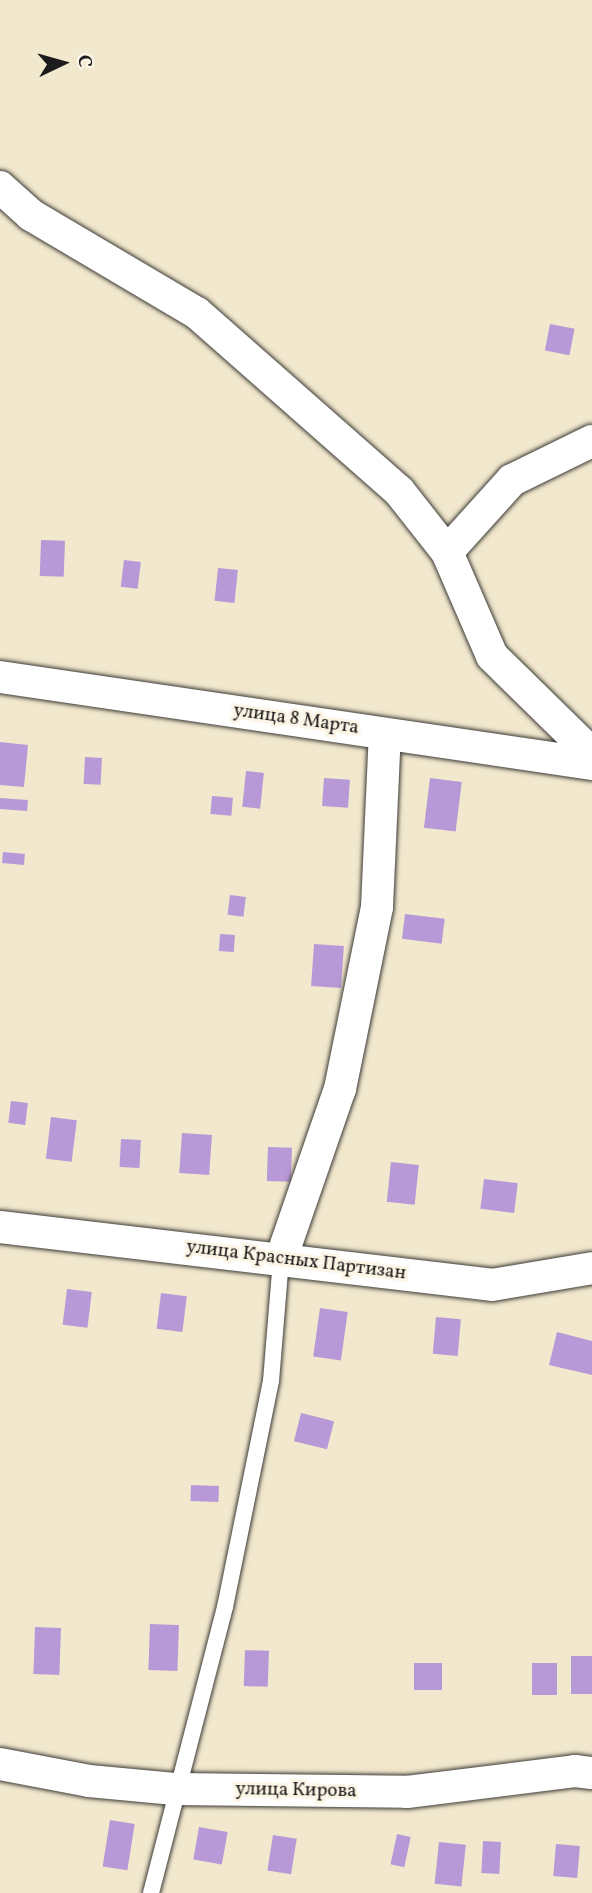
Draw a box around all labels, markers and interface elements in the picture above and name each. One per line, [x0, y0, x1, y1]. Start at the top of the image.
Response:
north arrow [28, 28, 98, 98]
text: С [70, 54, 97, 68]
street label: улица 8 Марта [232, 700, 360, 740]
street label: улица Красных Партизан [185, 1236, 407, 1286]
street label: улица Кирова [235, 1779, 357, 1803]

